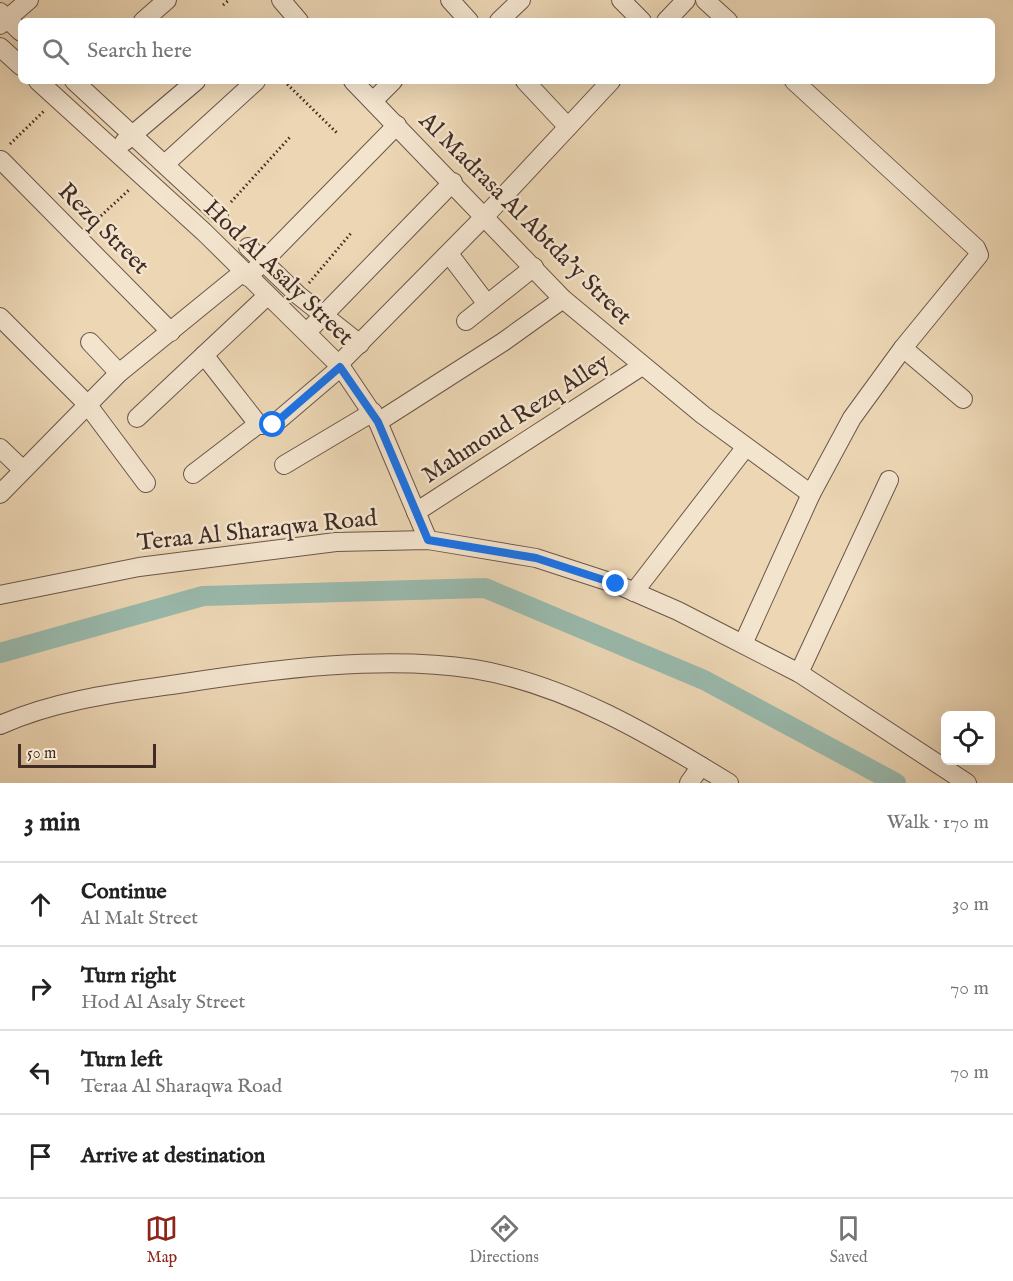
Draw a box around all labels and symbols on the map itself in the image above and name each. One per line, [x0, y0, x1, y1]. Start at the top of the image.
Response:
street label: Al Madrasa Al Abtda'y Street [411, 105, 638, 332]
street label: Rezq Street [51, 177, 155, 281]
street label: Hod Al Asaly Street [196, 193, 360, 353]
street label: Mahmoud Rezq Alley [417, 347, 616, 491]
route start [259, 411, 285, 437]
street label: Teraa Al Sharaqwa Road [135, 503, 379, 559]
route end [602, 570, 628, 596]
scale bar [18, 741, 156, 768]

